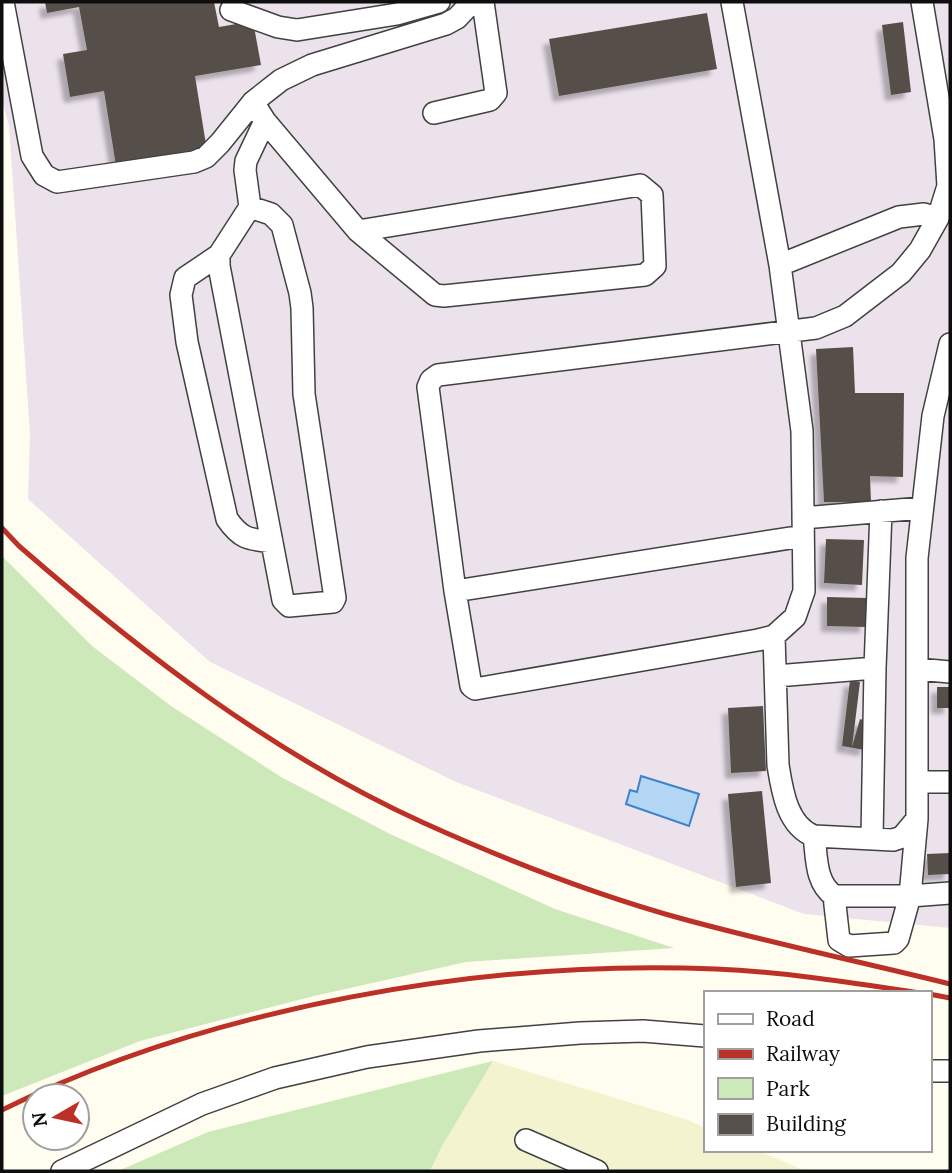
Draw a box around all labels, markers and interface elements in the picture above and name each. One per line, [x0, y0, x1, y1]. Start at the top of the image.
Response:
legend [704, 991, 931, 1152]
text: Road [766, 1005, 815, 1032]
text: Railway [766, 1040, 840, 1067]
text: Park [766, 1075, 810, 1102]
north arrow [21, 1082, 91, 1152]
text: N [26, 1110, 52, 1129]
text: Building [766, 1110, 846, 1137]

